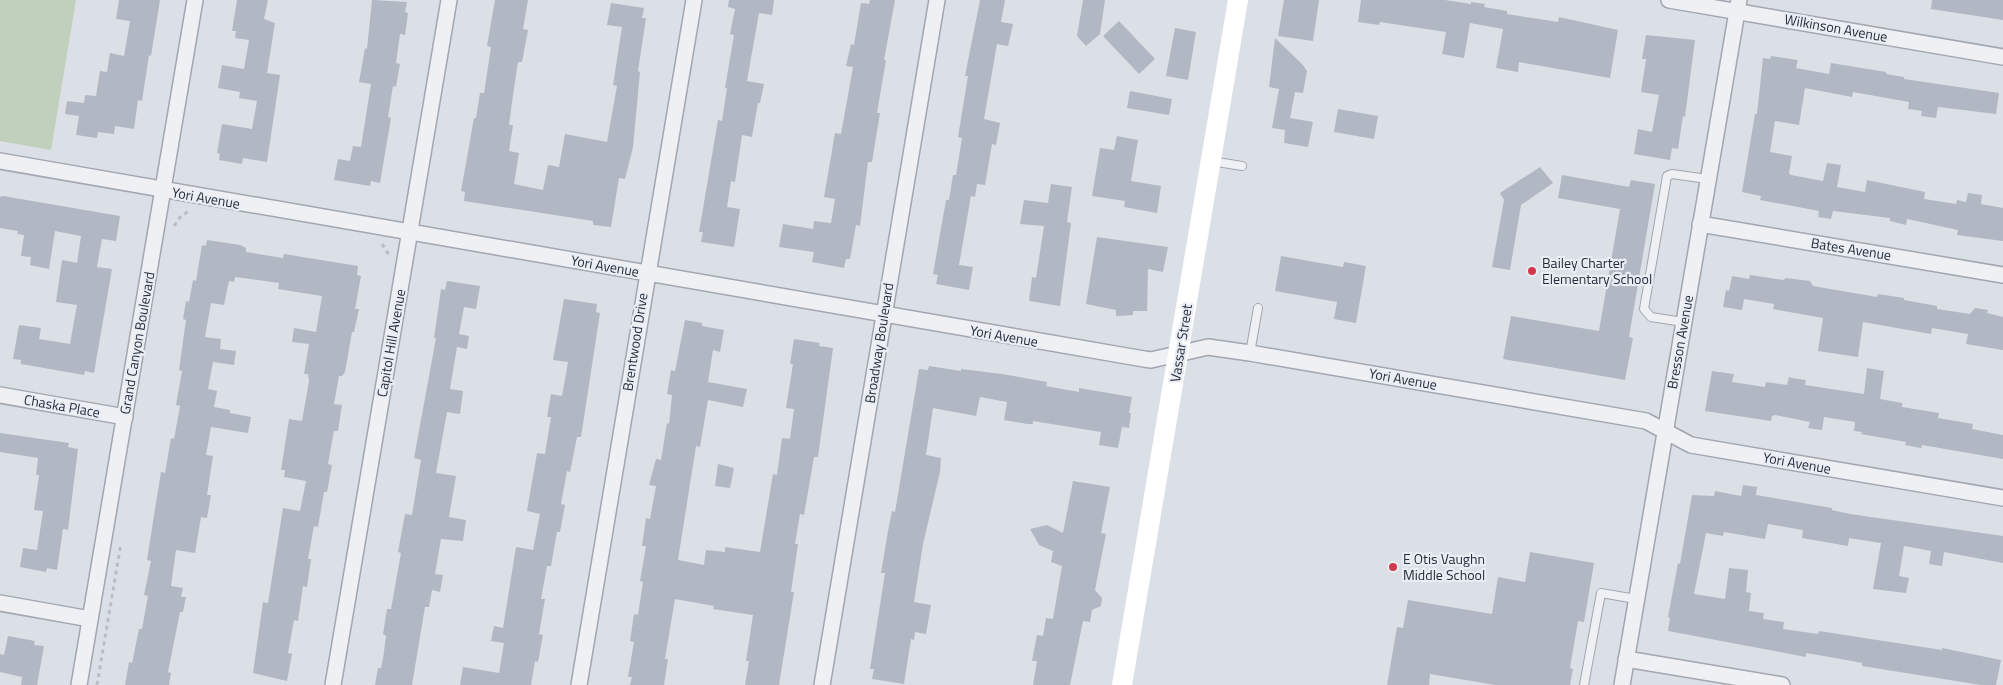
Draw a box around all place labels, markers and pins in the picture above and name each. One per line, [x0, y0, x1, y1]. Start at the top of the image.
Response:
place label: Bailey Charter Elementary School [1542, 252, 1652, 289]
marker: Bailey Charter Elementary School [1526, 265, 1538, 277]
place label: E Otis Vaughn Middle School [1403, 548, 1485, 585]
marker: E Otis Vaughn Middle School [1387, 561, 1399, 573]

